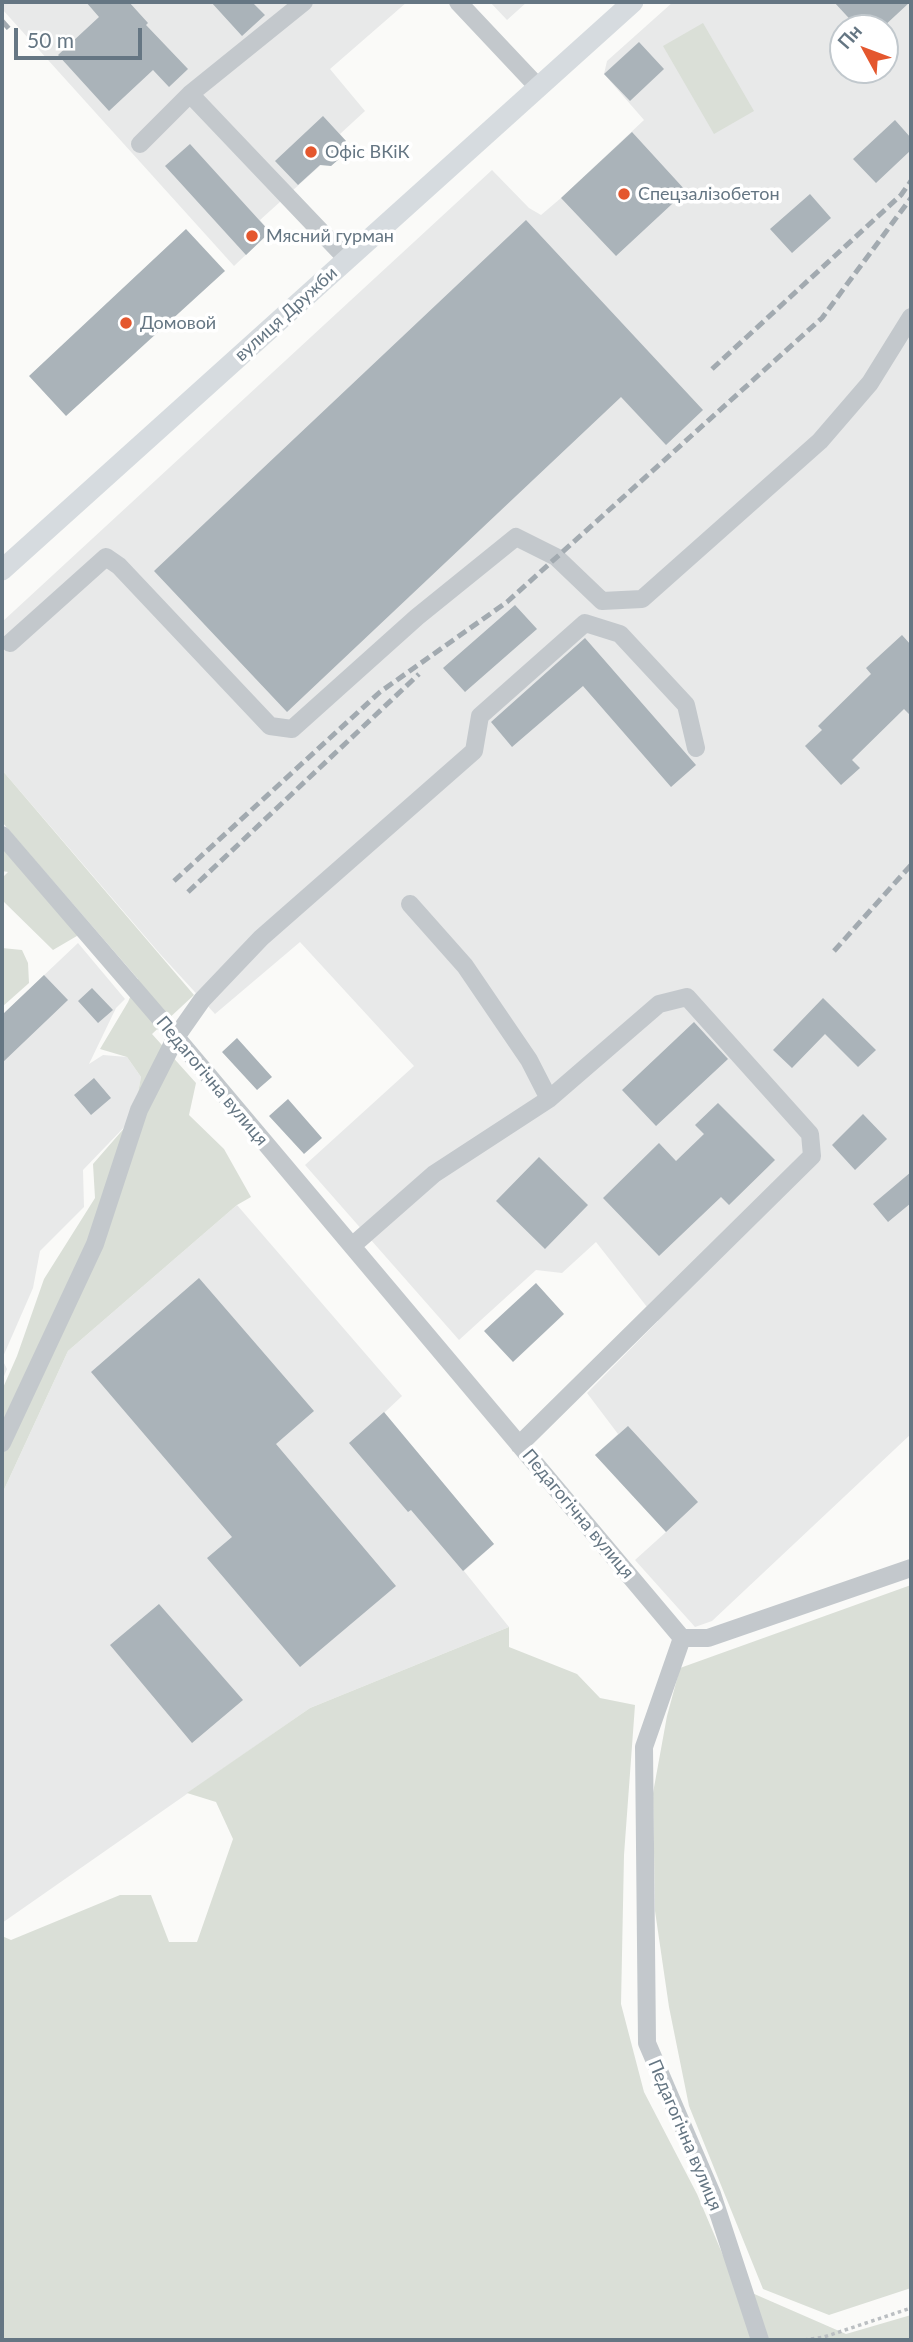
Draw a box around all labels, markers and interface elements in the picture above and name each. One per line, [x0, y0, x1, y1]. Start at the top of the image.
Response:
scale bar [18, 14, 145, 58]
north arrow [829, 14, 899, 84]
text: Пн [832, 19, 866, 53]
text: 50 m [27, 27, 74, 52]
place label: Офіс ВКіК [325, 141, 410, 163]
marker: Офіс ВКіК [303, 144, 319, 160]
place label: Спецзалізобетон [638, 183, 780, 205]
marker: Спецзалізобетон [616, 186, 632, 202]
place label: Мясний гурман [266, 225, 394, 247]
marker: Мясний гурман [244, 228, 260, 244]
street label: вулиця Дружби [230, 262, 342, 366]
place label: Домовой [140, 312, 216, 334]
marker: Домовой [118, 315, 134, 331]
street label: Педагогічна вулиця [152, 1012, 272, 1150]
street label: Педагогічна вулиця [518, 1445, 638, 1583]
street label: Педагогічна вулиця [643, 2056, 727, 2214]

